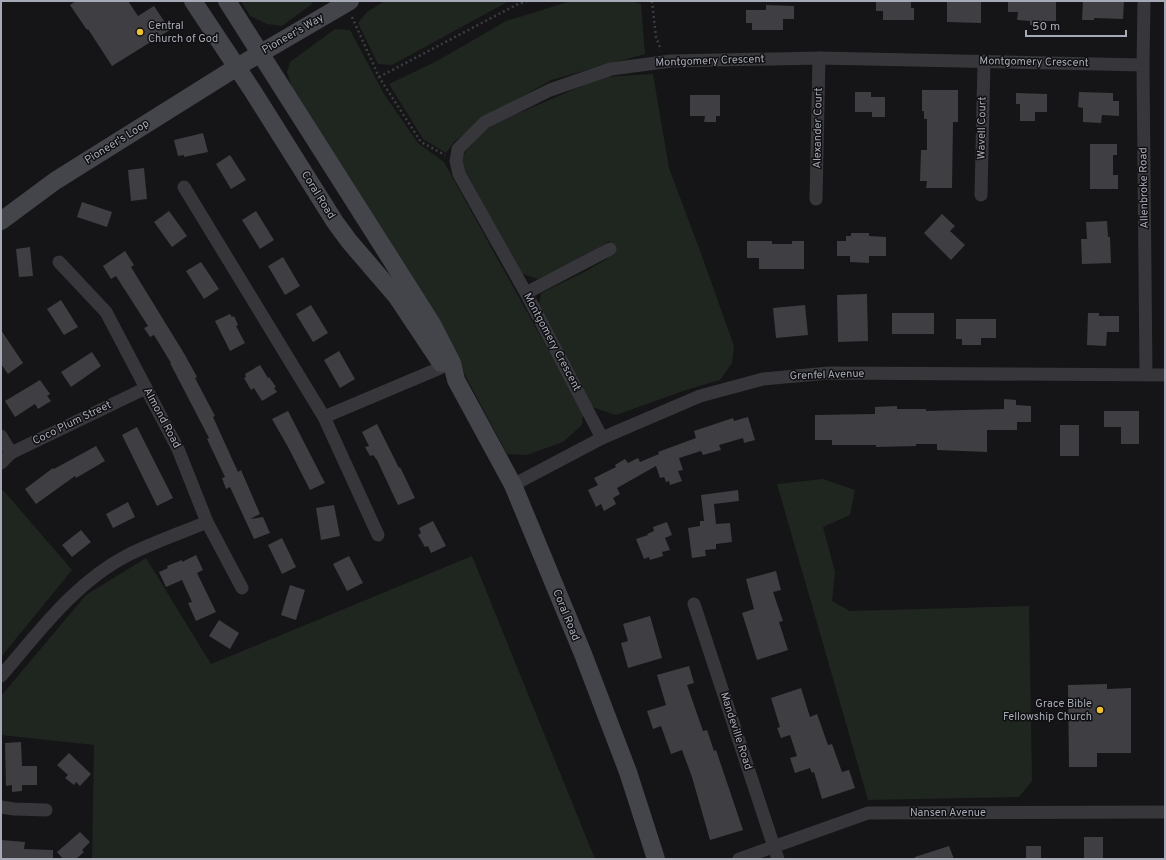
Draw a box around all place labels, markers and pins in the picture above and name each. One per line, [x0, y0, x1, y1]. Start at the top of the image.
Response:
place label: Central Church of God [148, 19, 218, 46]
marker: Central Church of God [135, 27, 145, 37]
place label: Grace Bible Fellowship Church [1003, 697, 1092, 724]
marker: Grace Bible Fellowship Church [1095, 705, 1105, 715]

